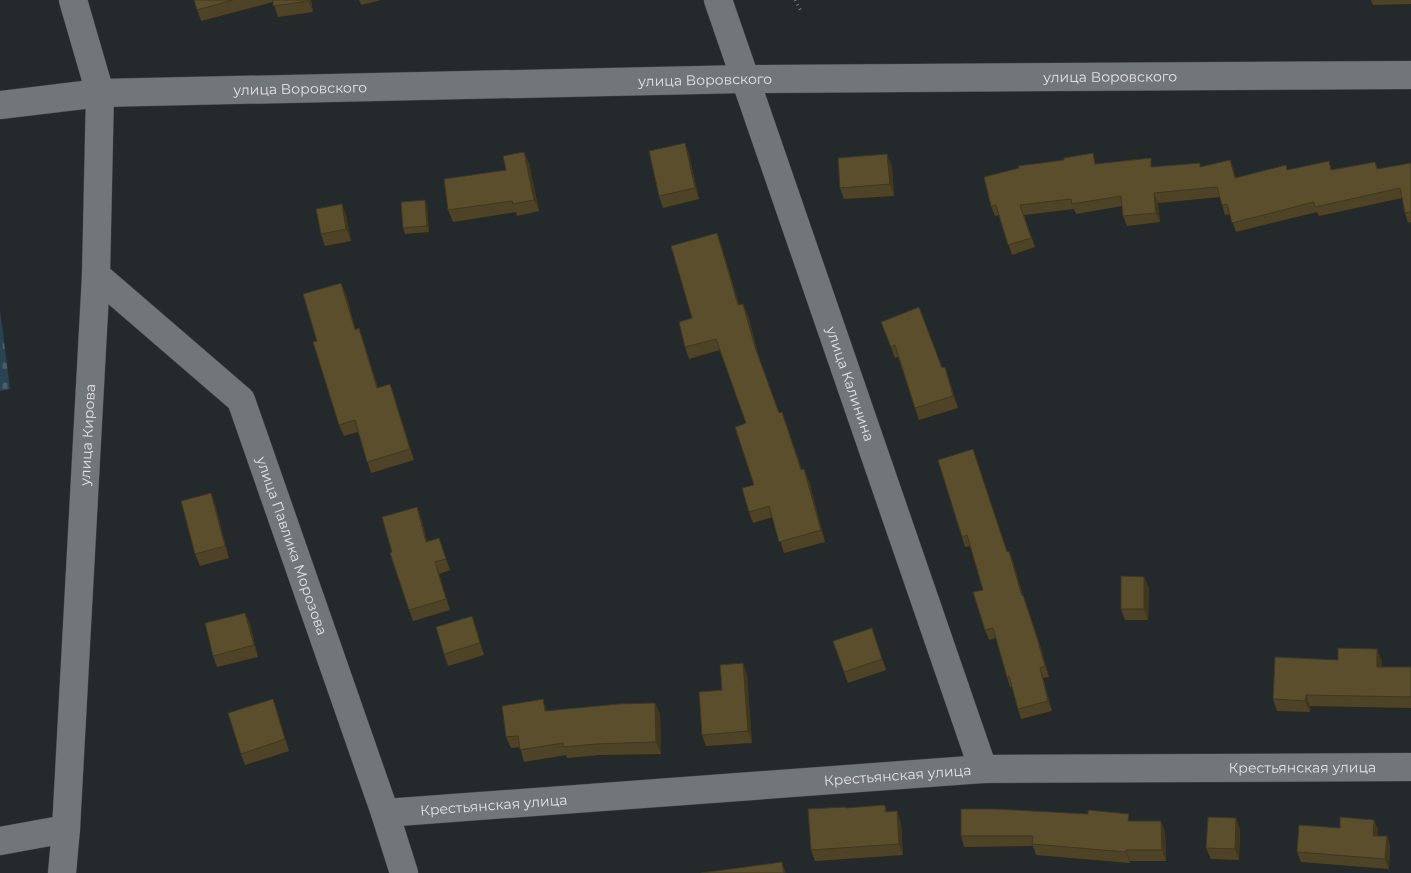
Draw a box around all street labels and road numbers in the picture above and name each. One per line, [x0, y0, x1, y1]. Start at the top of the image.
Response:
street label: улица Воровского [1042, 67, 1177, 86]
street label: улица Воровского [637, 70, 772, 90]
street label: улица Воровского [232, 78, 367, 99]
street label: улица Калинина [822, 323, 878, 444]
street label: улица Кирова [76, 383, 99, 487]
street label: улица Павлика Морозова [252, 453, 331, 638]
street label: Крестьянская улица [1229, 758, 1376, 777]
street label: Крестьянская улица [823, 761, 972, 790]
street label: Крестьянская улица [419, 791, 568, 819]

